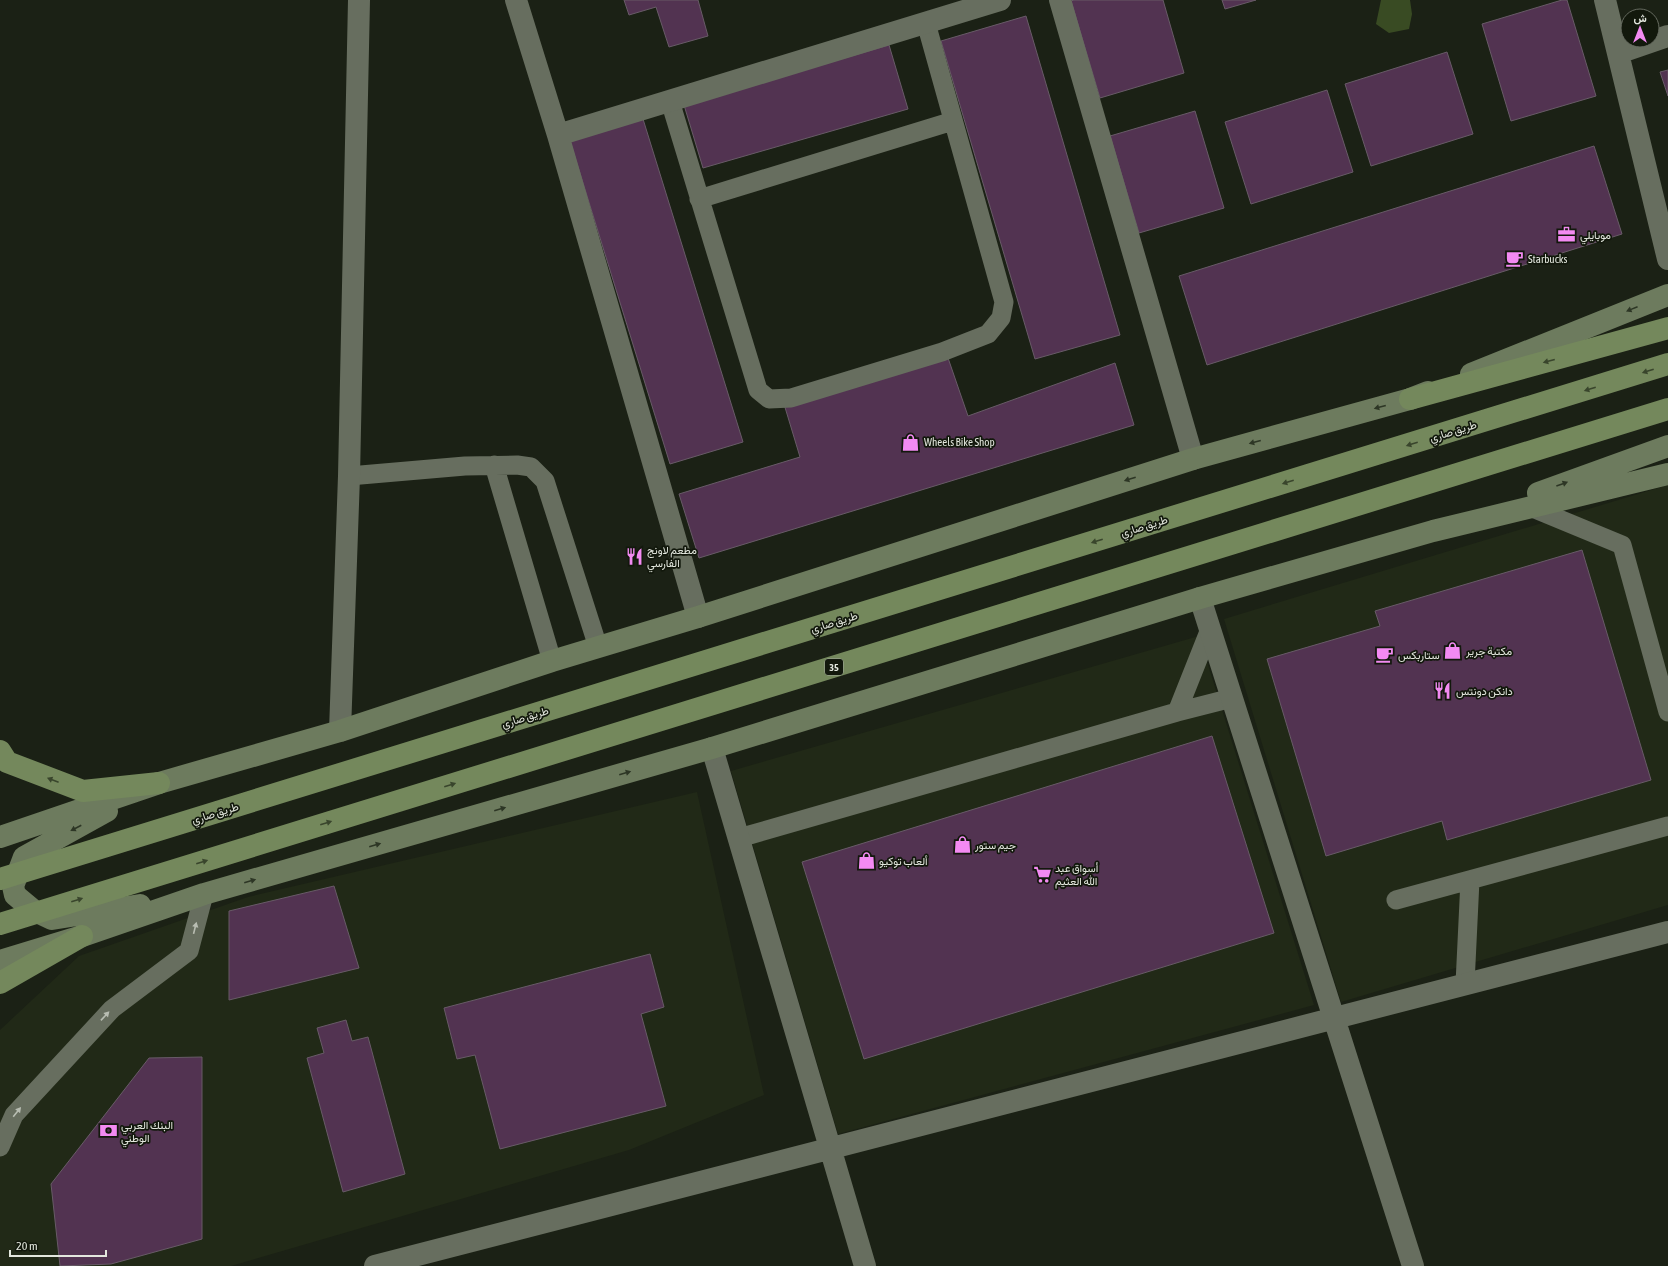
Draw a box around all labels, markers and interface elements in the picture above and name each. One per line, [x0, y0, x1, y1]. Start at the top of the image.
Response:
north arrow [1620, 8, 1660, 48]
text: ش [1633, 12, 1647, 25]
office icon: موبايلي [1557, 225, 1577, 245]
place label: موبايلي [1580, 229, 1611, 245]
cafe icon: Starbucks [1505, 249, 1525, 269]
place label: Starbucks [1528, 253, 1568, 265]
one-way arrow [1625, 307, 1637, 313]
one-way arrow [1543, 358, 1555, 364]
one-way arrow [1641, 368, 1653, 374]
one-way arrow [1583, 386, 1595, 392]
one-way arrow [1374, 404, 1386, 410]
street label: طريق صاري [1428, 418, 1479, 448]
shop icon: Wheels Bike Shop [901, 432, 921, 452]
place label: Wheels Bike Shop [924, 436, 995, 448]
one-way arrow [1249, 439, 1261, 445]
one-way arrow [1406, 441, 1418, 447]
one-way arrow [1124, 476, 1136, 482]
one-way arrow [1282, 479, 1294, 485]
one-way arrow [1557, 481, 1569, 487]
street label: طريق صاري [1119, 513, 1170, 543]
one-way arrow [1090, 538, 1102, 544]
place label: مطعم لاونج الفارسي [647, 544, 697, 573]
restaurant icon: مطعم لاونج الفارسي [624, 546, 644, 566]
street label: طريق صاري [809, 609, 860, 639]
shop icon: مكتبة جرير [1443, 641, 1463, 661]
cafe icon: ستاربكس [1375, 645, 1395, 665]
place label: مكتبة جرير [1465, 645, 1512, 658]
place label: ستاربكس [1398, 649, 1440, 662]
road number: 35 [825, 659, 843, 675]
restaurant icon: دانكن دونتس [1433, 681, 1453, 701]
place label: دانكن دونتس [1456, 685, 1513, 698]
street label: طريق صاري [500, 704, 551, 734]
one-way arrow [619, 770, 631, 776]
one-way arrow [46, 776, 58, 782]
one-way arrow [444, 782, 456, 788]
street label: طريق صاري [190, 800, 241, 830]
one-way arrow [495, 806, 507, 812]
one-way arrow [320, 820, 332, 826]
one-way arrow [70, 825, 82, 832]
shop icon: جيم ستور [952, 835, 972, 855]
place label: جيم ستور [974, 839, 1016, 853]
one-way arrow [370, 842, 382, 848]
shop icon: ألعاب توكيو [856, 851, 876, 871]
place label: ألعاب توكيو [879, 855, 928, 868]
one-way arrow [196, 859, 208, 865]
place label: أسواق عبد الله العثيم [1055, 862, 1099, 889]
supermarket icon: أسواق عبد الله العثيم [1032, 864, 1052, 884]
one-way arrow [245, 878, 257, 884]
one-way arrow [72, 897, 84, 903]
one-way arrow [192, 922, 198, 934]
one-way arrow [100, 1011, 110, 1021]
one-way arrow [13, 1107, 22, 1117]
place label: البنك العربي الوطني [121, 1119, 173, 1148]
bank icon: البنك العربي الوطني [98, 1121, 118, 1141]
scale bar [10, 1232, 106, 1258]
text: 20 m [16, 1239, 38, 1253]

